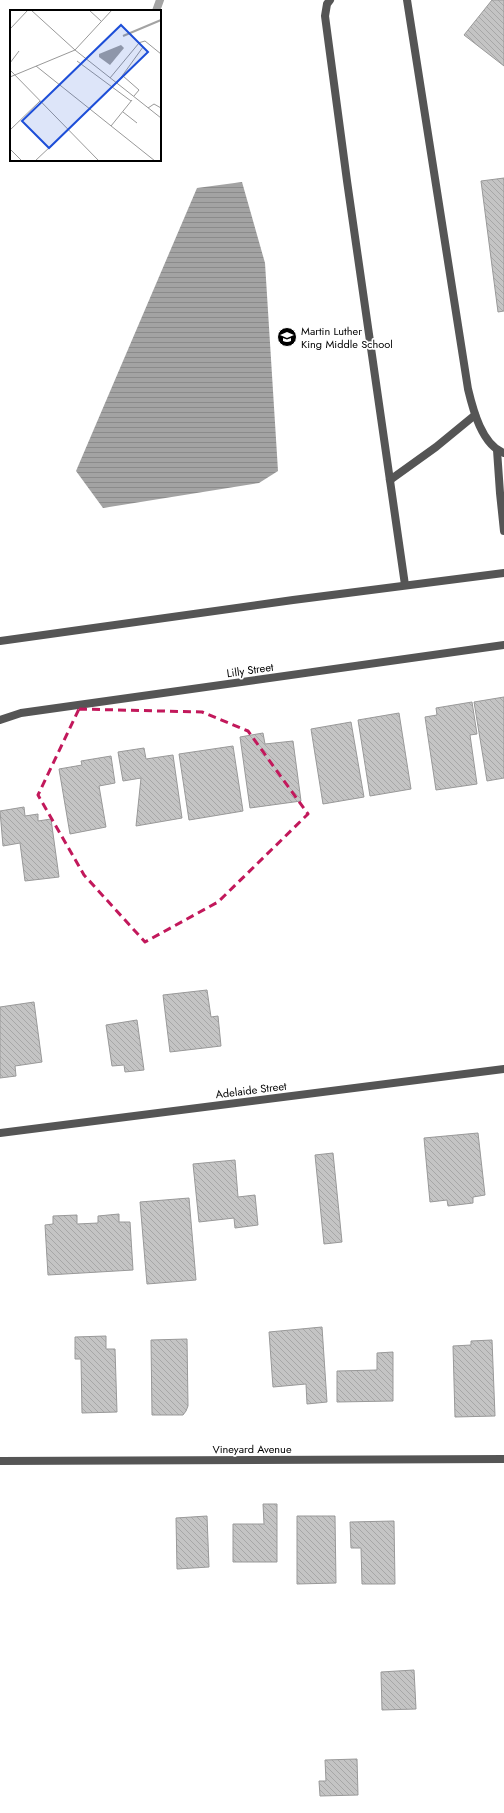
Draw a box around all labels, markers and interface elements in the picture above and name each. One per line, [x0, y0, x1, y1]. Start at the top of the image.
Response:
inset map [10, 10, 161, 161]
place label: Martin Luther King Middle School [301, 323, 393, 352]
school or university icon: Martin Luther King Middle School [276, 326, 298, 348]
street label: Lilly Street [225, 659, 275, 681]
street label: Adelaide Street [215, 1078, 288, 1102]
street label: Vineyard Avenue [212, 1441, 292, 1457]

